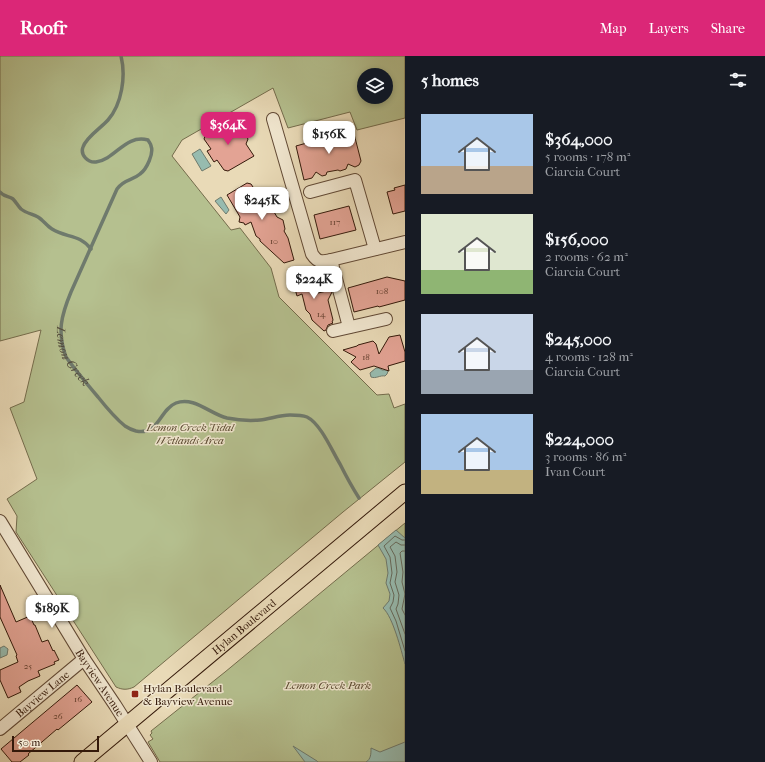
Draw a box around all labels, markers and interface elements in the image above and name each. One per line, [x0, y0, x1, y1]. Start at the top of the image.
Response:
text: Roofr [20, 17, 67, 39]
text: Map [600, 20, 627, 37]
text: Layers [649, 20, 689, 37]
text: Share [711, 20, 745, 37]
map controls [357, 68, 393, 104]
button: layers [357, 68, 393, 104]
icon: filters [727, 69, 749, 91]
text: 5 homes [421, 70, 479, 90]
pin: $364K [200, 112, 256, 146]
text: $364K [210, 117, 246, 132]
pin: $156K [301, 121, 357, 155]
text: $156K [312, 126, 346, 141]
text: $364,000 [545, 129, 613, 149]
icon: home [453, 130, 501, 178]
text: 5 rooms · 178 m² [545, 149, 631, 164]
text: Ciarcia Court [545, 164, 620, 179]
pin: $245K [234, 187, 290, 221]
text: $245K [244, 192, 280, 207]
house number: 117 [330, 217, 341, 227]
text: $156,000 [545, 229, 609, 249]
icon: home [453, 230, 501, 278]
house number: 10 [270, 236, 278, 246]
text: 2 rooms · 62 m² [545, 249, 628, 264]
text: Ciarcia Court [545, 264, 620, 279]
pin: $224K [286, 266, 342, 300]
text: $224K [295, 271, 333, 286]
house number: 108 [376, 286, 389, 296]
house number: 14 [317, 309, 326, 319]
water label: Lemon Creek [54, 325, 93, 389]
text: $245,000 [545, 329, 612, 349]
icon: home [453, 330, 501, 378]
text: 4 rooms · 128 m² [545, 349, 633, 364]
house number: 18 [362, 352, 370, 362]
text: Ciarcia Court [545, 364, 620, 379]
park label: Lemon Creek Tidal Wetlands Area [145, 421, 235, 447]
text: $224,000 [545, 429, 614, 449]
icon: home [453, 430, 501, 478]
text: 3 rooms · 86 m² [545, 449, 626, 464]
text: Ivan Court [545, 464, 605, 479]
pin: $189K [24, 595, 80, 629]
street label: Hylan Boulevard [210, 596, 280, 658]
text: $189K [35, 600, 69, 615]
street label: Bayview Avenue [73, 647, 127, 719]
house number: 25 [24, 661, 32, 671]
street label: Bayview Lane [13, 668, 73, 720]
park label: Lemon Creek Park [284, 679, 371, 692]
place label: Hylan Boulevard & Bayview Avenue [143, 682, 233, 708]
marker: Hylan Boulevard & Bayview Avenue [130, 689, 140, 699]
house number: 16 [74, 694, 82, 704]
house number: 26 [53, 711, 63, 721]
scale bar [12, 734, 99, 753]
text: 50 m [18, 736, 40, 749]

